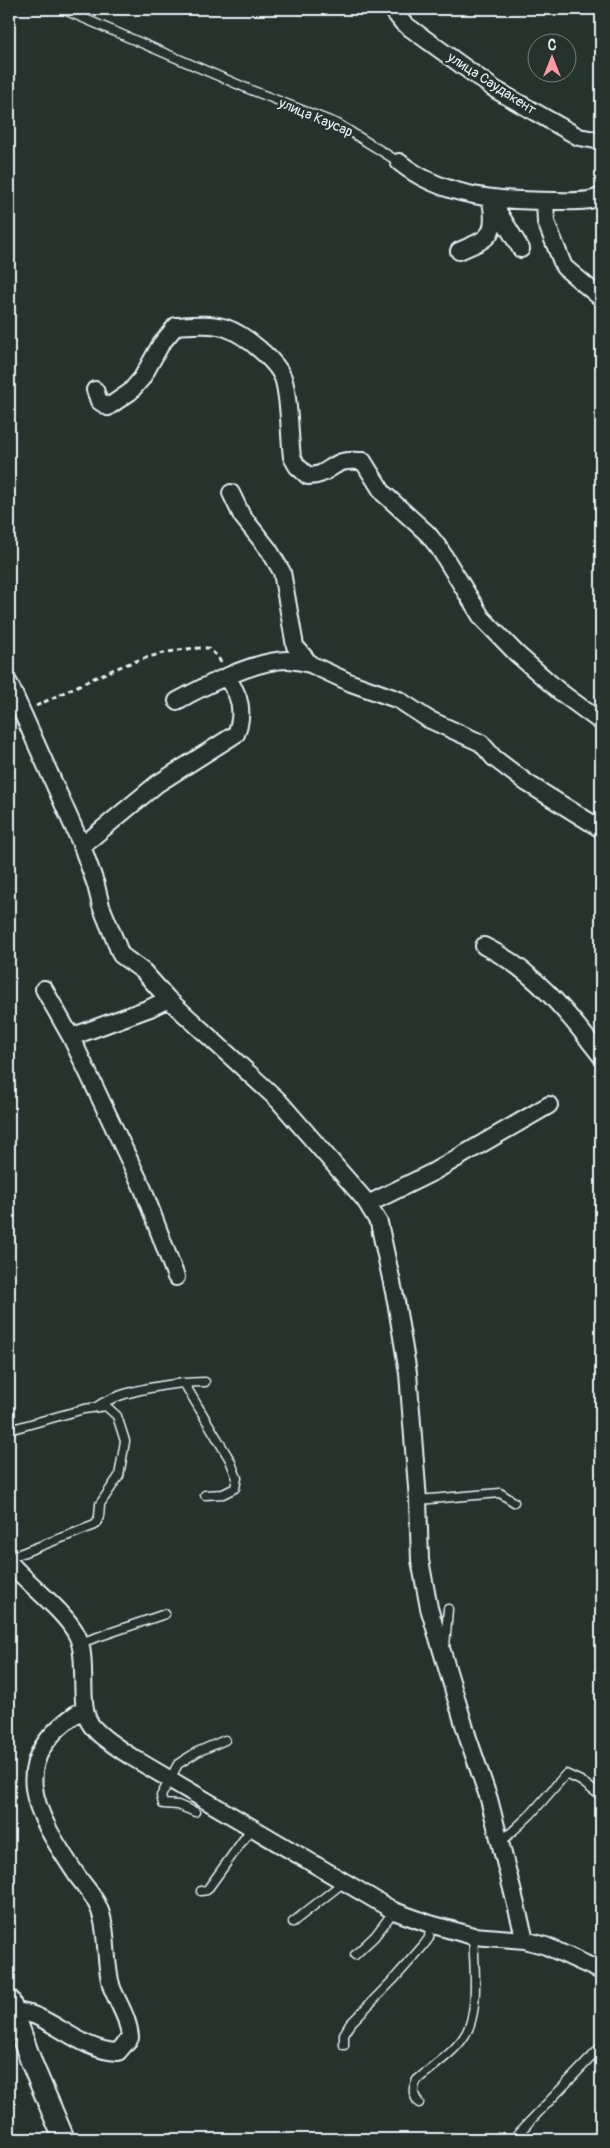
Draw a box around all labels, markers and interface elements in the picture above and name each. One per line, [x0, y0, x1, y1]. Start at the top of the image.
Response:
north arrow [528, 32, 578, 82]
text: С [548, 37, 557, 54]
street label: улица Саудакент [443, 48, 539, 118]
street label: улица Каусар [275, 94, 356, 141]

